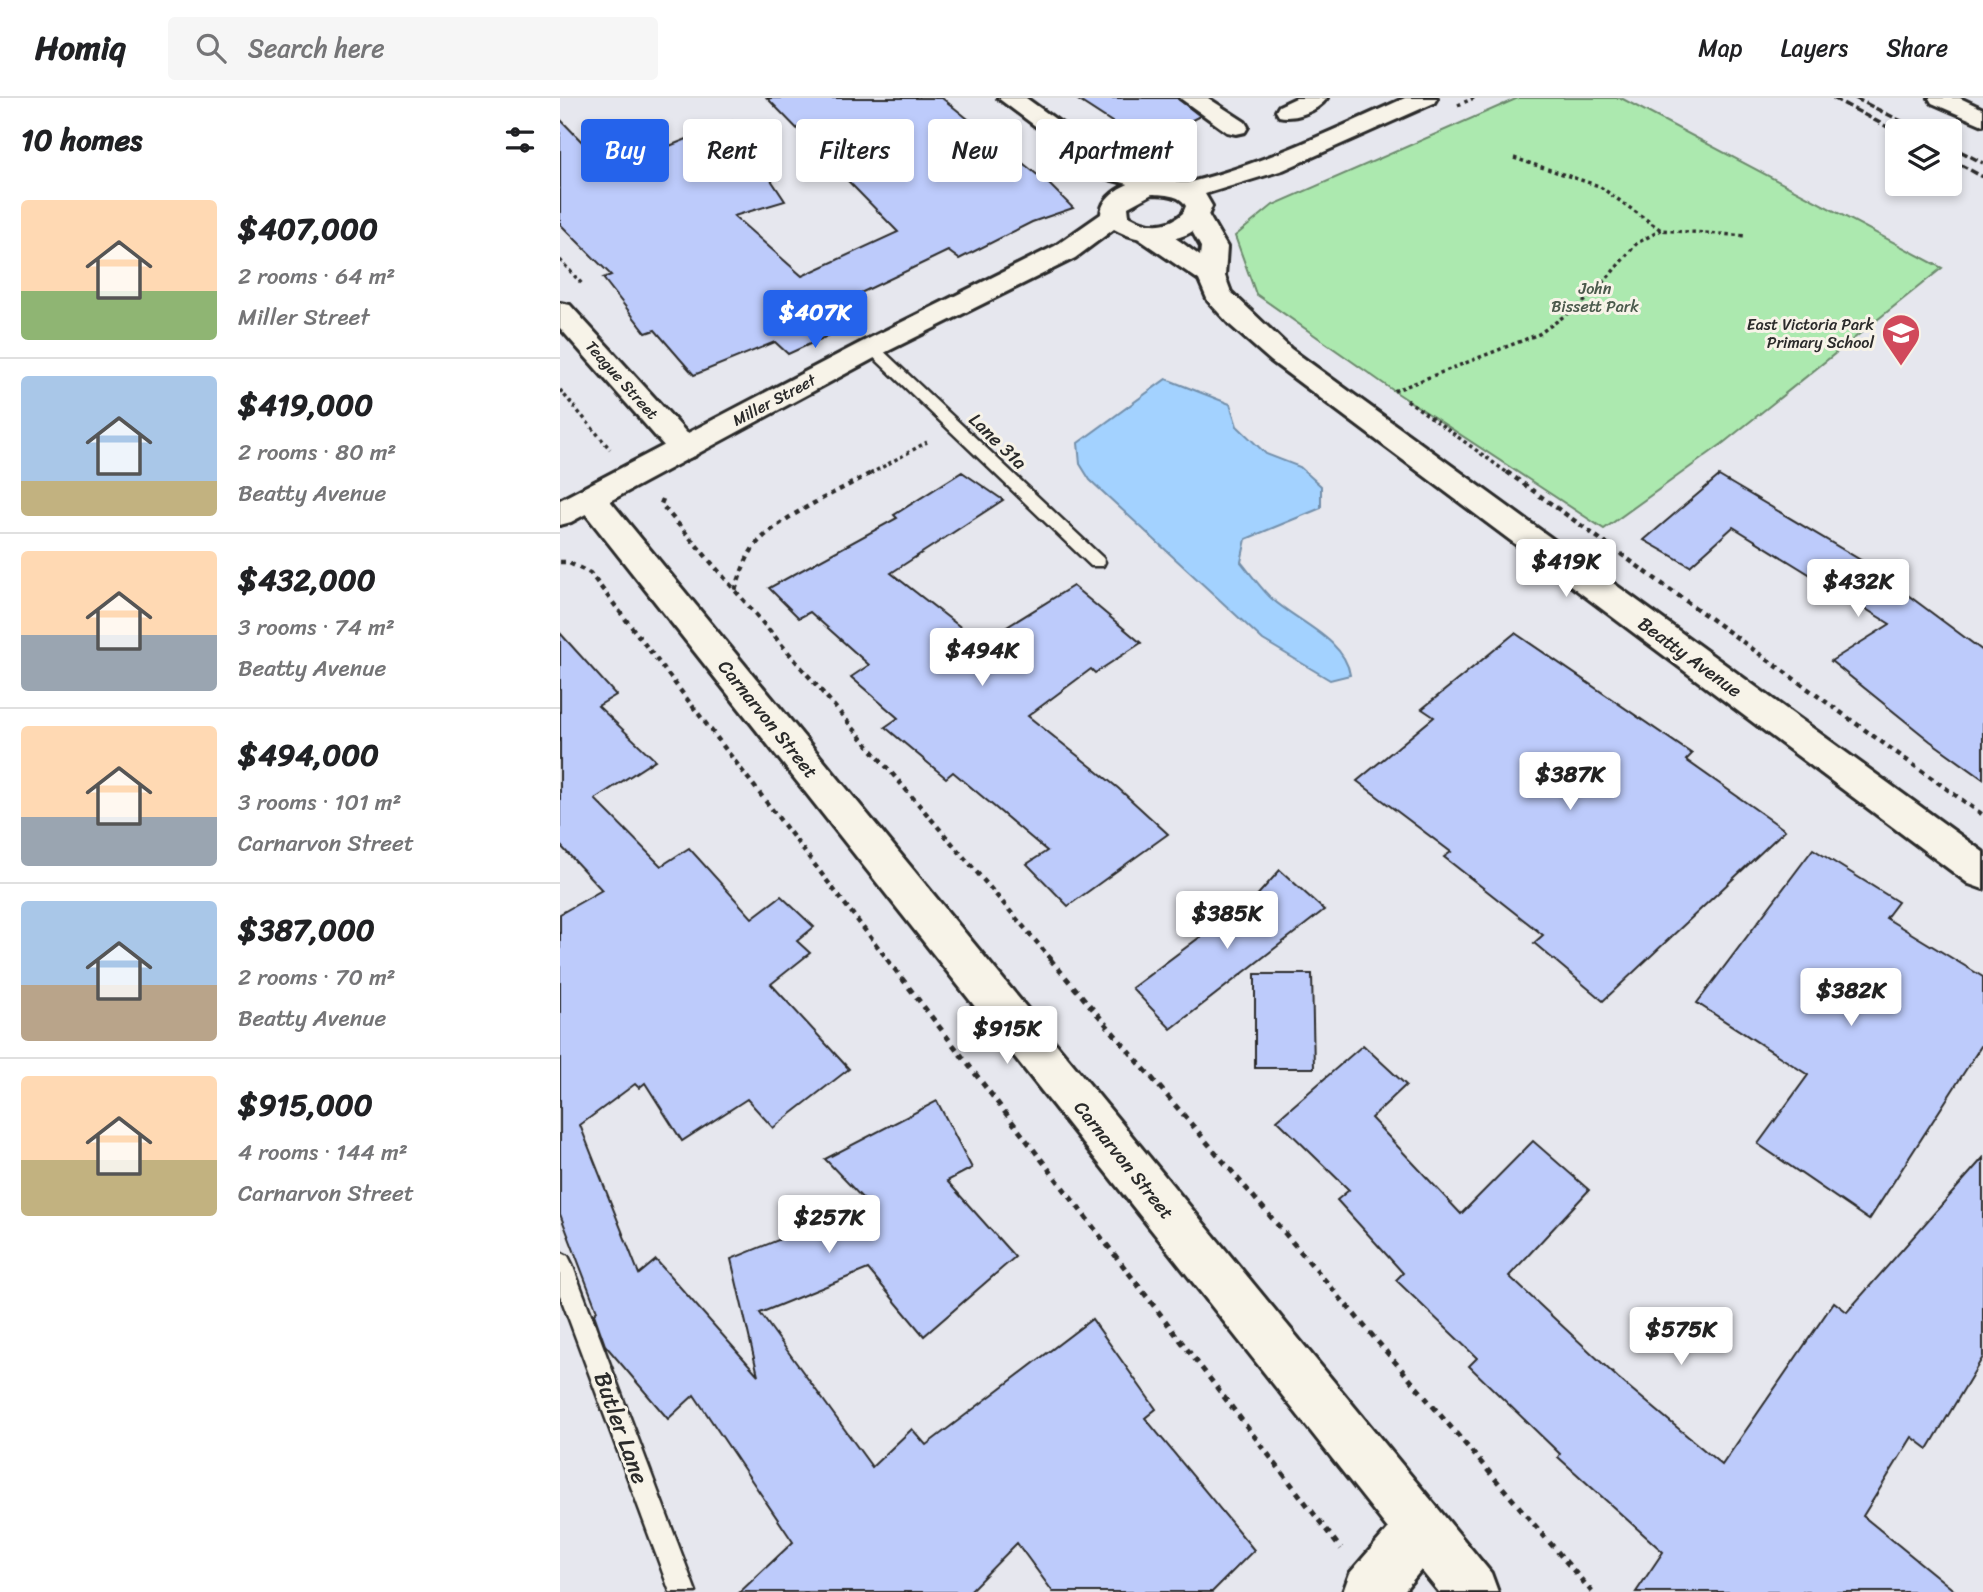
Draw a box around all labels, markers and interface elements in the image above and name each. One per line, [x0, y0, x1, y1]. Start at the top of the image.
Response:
search box [168, 17, 658, 80]
text: Homiq [35, 19, 126, 77]
text: Search here [248, 25, 385, 71]
text: Map [1698, 27, 1743, 69]
text: Layers [1781, 27, 1848, 69]
text: Share [1886, 27, 1948, 69]
icon: search [192, 29, 230, 67]
text: 10 homes [21, 113, 142, 167]
chip: Buy [581, 119, 669, 182]
chip: Rent [683, 119, 782, 182]
chip: Filters [796, 119, 914, 182]
chip: New [928, 119, 1022, 182]
chip: Apartment [1036, 119, 1197, 182]
map controls [1885, 119, 1962, 196]
button: layers [1885, 119, 1962, 196]
icon: filters [501, 121, 539, 159]
text: $407,000 [238, 202, 378, 256]
icon: home [77, 228, 161, 312]
text: 2 rooms · 64 m² [238, 256, 395, 297]
park label: John Bissett Park [1551, 274, 1639, 321]
pin: $407K [766, 290, 864, 350]
text: $407K [779, 292, 851, 333]
text: Miller Street [238, 297, 370, 338]
place label: East Victoria Park Primary School [1747, 310, 1875, 357]
school or university icon: East Victoria Park Primary School [1880, 312, 1922, 367]
street label: Teague Street [578, 333, 666, 427]
street label: Miller Street [727, 365, 822, 434]
text: $419,000 [238, 378, 373, 432]
icon: home [77, 404, 161, 488]
street label: Lane 31a [961, 404, 1035, 478]
text: 2 rooms · 80 m² [238, 432, 396, 473]
text: Beatty Avenue [238, 473, 386, 514]
pin: $419K [1517, 540, 1615, 599]
text: $419K [1532, 541, 1600, 582]
text: $432,000 [238, 553, 376, 607]
pin: $432K [1809, 560, 1907, 619]
text: $432K [1823, 561, 1893, 602]
icon: home [77, 579, 161, 663]
text: 3 rooms · 74 m² [238, 607, 395, 648]
street label: Beatty Avenue [1631, 608, 1749, 706]
pin: $494K [933, 628, 1031, 688]
text: $494K [946, 630, 1018, 671]
text: Beatty Avenue [238, 648, 386, 689]
street label: Carnarvon Street [709, 652, 827, 786]
text: $494,000 [238, 728, 379, 782]
pin: $387K [1521, 752, 1619, 812]
icon: home [77, 754, 161, 838]
text: $387K [1535, 754, 1605, 795]
text: 3 rooms · 101 m² [238, 782, 402, 823]
text: Carnarvon Street [238, 823, 414, 864]
pin: $385K [1178, 892, 1276, 951]
text: $385K [1192, 893, 1262, 934]
text: $387,000 [238, 903, 375, 957]
icon: home [77, 929, 161, 1013]
text: 2 rooms · 70 m² [238, 957, 396, 998]
pin: $382K [1802, 968, 1900, 1028]
text: $382K [1816, 970, 1886, 1011]
text: Beatty Avenue [238, 998, 386, 1039]
pin: $915K [958, 1006, 1056, 1066]
text: $915K [973, 1008, 1041, 1049]
text: $915,000 [238, 1078, 373, 1132]
street label: Carnarvon Street [1065, 1093, 1183, 1227]
icon: home [77, 1104, 161, 1188]
text: 4 rooms · 144 m² [238, 1132, 408, 1173]
text: Carnarvon Street [238, 1173, 414, 1214]
pin: $257K [780, 1196, 878, 1255]
text: $257K [794, 1197, 864, 1238]
pin: $575K [1632, 1308, 1730, 1367]
text: $575K [1646, 1309, 1716, 1350]
street label: Butler Lane [582, 1366, 660, 1490]

